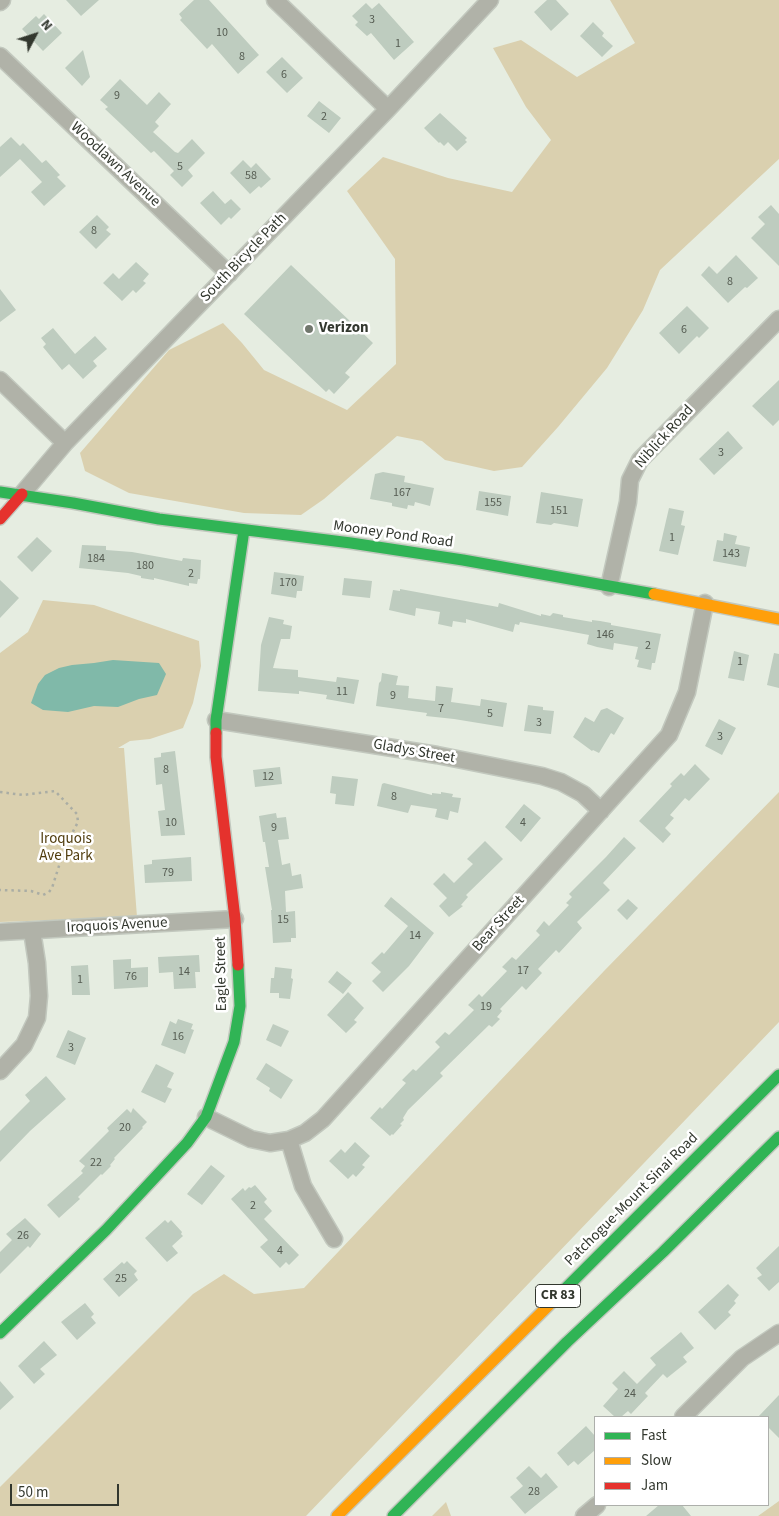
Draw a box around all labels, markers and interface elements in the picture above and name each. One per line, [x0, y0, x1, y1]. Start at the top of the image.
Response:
north arrow [10, 10, 60, 60]
house number: 3 [369, 13, 375, 27]
text: N [36, 15, 57, 35]
house number: 10 [216, 26, 228, 40]
house number: 1 [395, 37, 401, 51]
house number: 8 [239, 50, 245, 64]
house number: 6 [281, 68, 287, 82]
house number: 9 [114, 89, 120, 103]
house number: 2 [321, 110, 327, 124]
street label: Woodlawn Avenue [66, 119, 164, 211]
house number: 5 [177, 160, 183, 174]
house number: 58 [245, 169, 257, 183]
street label: South Bicycle Path [197, 210, 291, 306]
house number: 8 [91, 224, 97, 238]
house number: 8 [727, 275, 733, 289]
place label: Verizon [319, 320, 369, 338]
marker: Verizon [303, 323, 315, 335]
house number: 6 [681, 323, 687, 337]
street label: Niblick Road [632, 402, 698, 472]
house number: 3 [718, 446, 724, 460]
house number: 167 [393, 486, 411, 500]
house number: 155 [484, 496, 502, 510]
house number: 151 [550, 504, 568, 518]
street label: Mooney Pond Road [332, 518, 454, 552]
house number: 1 [669, 531, 675, 545]
house number: 143 [722, 547, 740, 561]
house number: 184 [87, 552, 105, 566]
house number: 180 [136, 559, 154, 573]
house number: 2 [188, 567, 194, 581]
house number: 170 [279, 576, 297, 590]
house number: 146 [596, 628, 614, 642]
house number: 2 [645, 639, 651, 653]
house number: 1 [737, 655, 743, 669]
house number: 11 [336, 685, 348, 699]
house number: 9 [390, 689, 396, 703]
house number: 7 [438, 702, 444, 716]
house number: 5 [487, 707, 493, 721]
house number: 3 [536, 716, 542, 730]
house number: 3 [717, 730, 723, 744]
street label: Gladys Street [372, 736, 456, 768]
house number: 8 [163, 763, 169, 777]
house number: 12 [262, 770, 274, 784]
house number: 8 [391, 790, 397, 804]
house number: 10 [165, 816, 177, 830]
house number: 4 [520, 816, 526, 830]
house number: 9 [271, 821, 277, 835]
park label: Iroquois Ave Park [39, 831, 93, 866]
house number: 79 [162, 866, 174, 880]
street label: Bear Street [469, 892, 529, 956]
house number: 15 [277, 913, 289, 927]
street label: Iroquois Avenue [66, 914, 168, 938]
house number: 14 [409, 929, 421, 943]
street label: Eagle Street [212, 936, 232, 1012]
house number: 17 [517, 964, 529, 978]
house number: 14 [178, 965, 190, 979]
house number: 76 [125, 970, 137, 984]
house number: 1 [77, 973, 83, 987]
house number: 19 [480, 1000, 492, 1014]
house number: 16 [172, 1030, 184, 1044]
house number: 3 [68, 1041, 74, 1055]
house number: 20 [119, 1121, 131, 1135]
street label: Patchogue-Mount Sinai Road [562, 1130, 702, 1270]
house number: 22 [90, 1156, 102, 1170]
house number: 2 [250, 1199, 256, 1213]
house number: 26 [17, 1229, 29, 1243]
house number: 4 [277, 1244, 283, 1258]
house number: 25 [115, 1272, 127, 1286]
road number: CR 83 [536, 1284, 580, 1308]
house number: 24 [624, 1387, 636, 1401]
legend [594, 1416, 769, 1506]
text: Fast [641, 1425, 667, 1446]
text: Slow [641, 1450, 672, 1471]
scale bar [12, 1474, 121, 1506]
text: Jam [641, 1475, 668, 1496]
text: 50 m [18, 1482, 48, 1503]
house number: 28 [528, 1485, 540, 1499]

